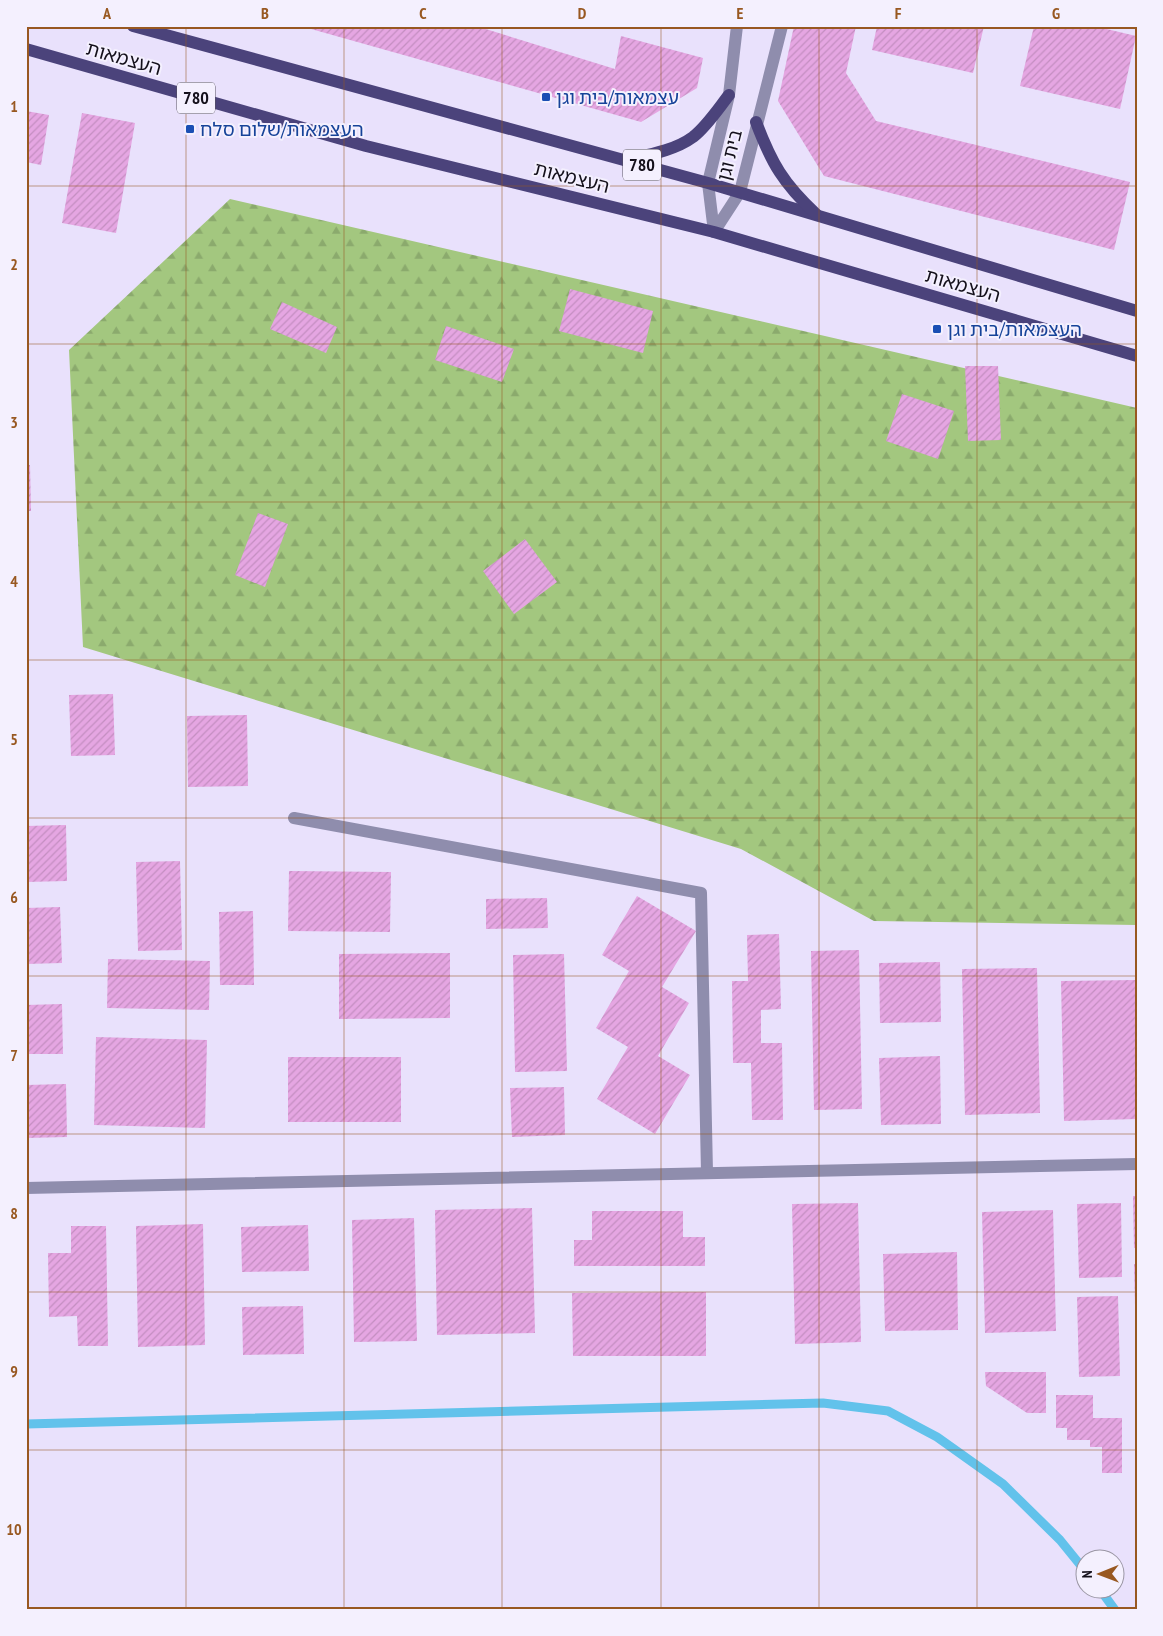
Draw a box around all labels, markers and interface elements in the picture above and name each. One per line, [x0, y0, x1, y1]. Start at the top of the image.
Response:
text: A [102, 3, 112, 23]
text: B [261, 3, 269, 23]
text: C [419, 3, 427, 23]
text: D [578, 3, 587, 23]
text: E [737, 3, 744, 23]
text: F [895, 3, 902, 23]
text: G [1052, 3, 1060, 23]
street label: העצמאות [84, 36, 164, 80]
road number: 780 [177, 82, 215, 114]
place label: עצמאות/בית וגן [556, 85, 679, 109]
marker: עצמאות/בית וגן [540, 91, 552, 103]
text: 1 [10, 96, 18, 116]
place label: העצמאות/שלום סלח [200, 117, 364, 141]
marker: העצמאות/שלום סלח [184, 123, 196, 135]
street label: בית וגן [711, 127, 747, 183]
road number: 780 [623, 150, 661, 180]
street label: העצמאות [532, 156, 612, 198]
text: 2 [10, 254, 18, 274]
street label: העצמאות [923, 263, 1003, 307]
place label: העצמאות/בית וגן [947, 317, 1082, 341]
marker: העצמאות/בית וגן [931, 323, 943, 335]
text: 3 [10, 412, 18, 432]
text: 4 [10, 571, 18, 591]
text: 5 [10, 729, 18, 749]
text: 6 [10, 887, 18, 907]
text: 7 [10, 1045, 18, 1065]
text: 8 [10, 1203, 18, 1223]
text: 9 [10, 1361, 18, 1381]
text: 10 [6, 1519, 22, 1539]
north arrow [1076, 1548, 1126, 1598]
text: N [1078, 1570, 1096, 1578]

